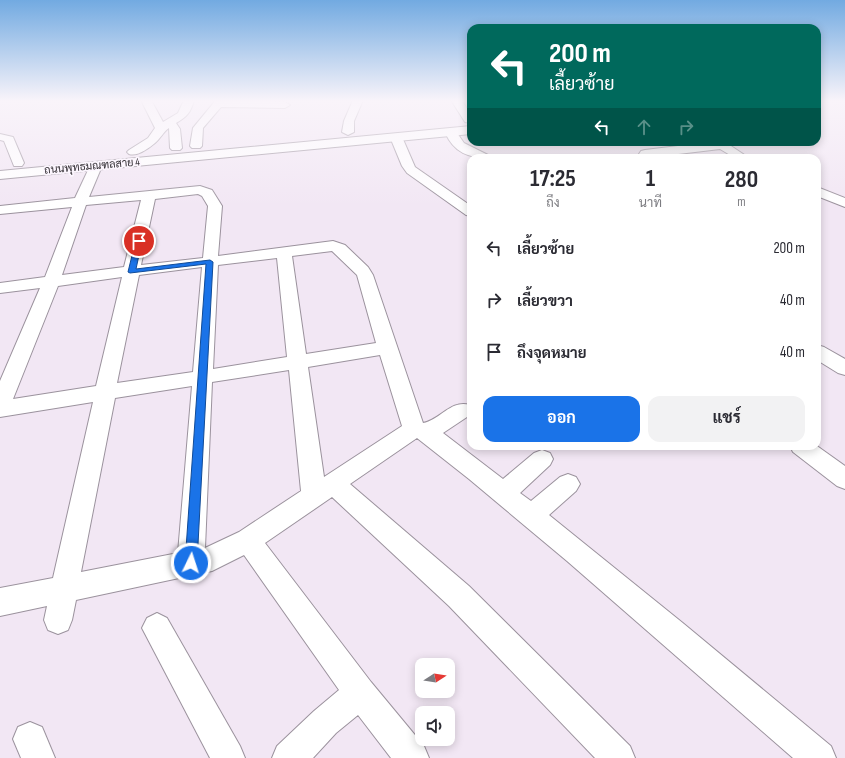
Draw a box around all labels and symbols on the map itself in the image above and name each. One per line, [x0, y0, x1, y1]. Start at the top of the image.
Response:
street label: ถนนพุทธมณฑลสาย 4 [44, 155, 141, 179]
pin [122, 224, 156, 258]
position arrow [170, 542, 212, 584]
north arrow [415, 658, 455, 698]

